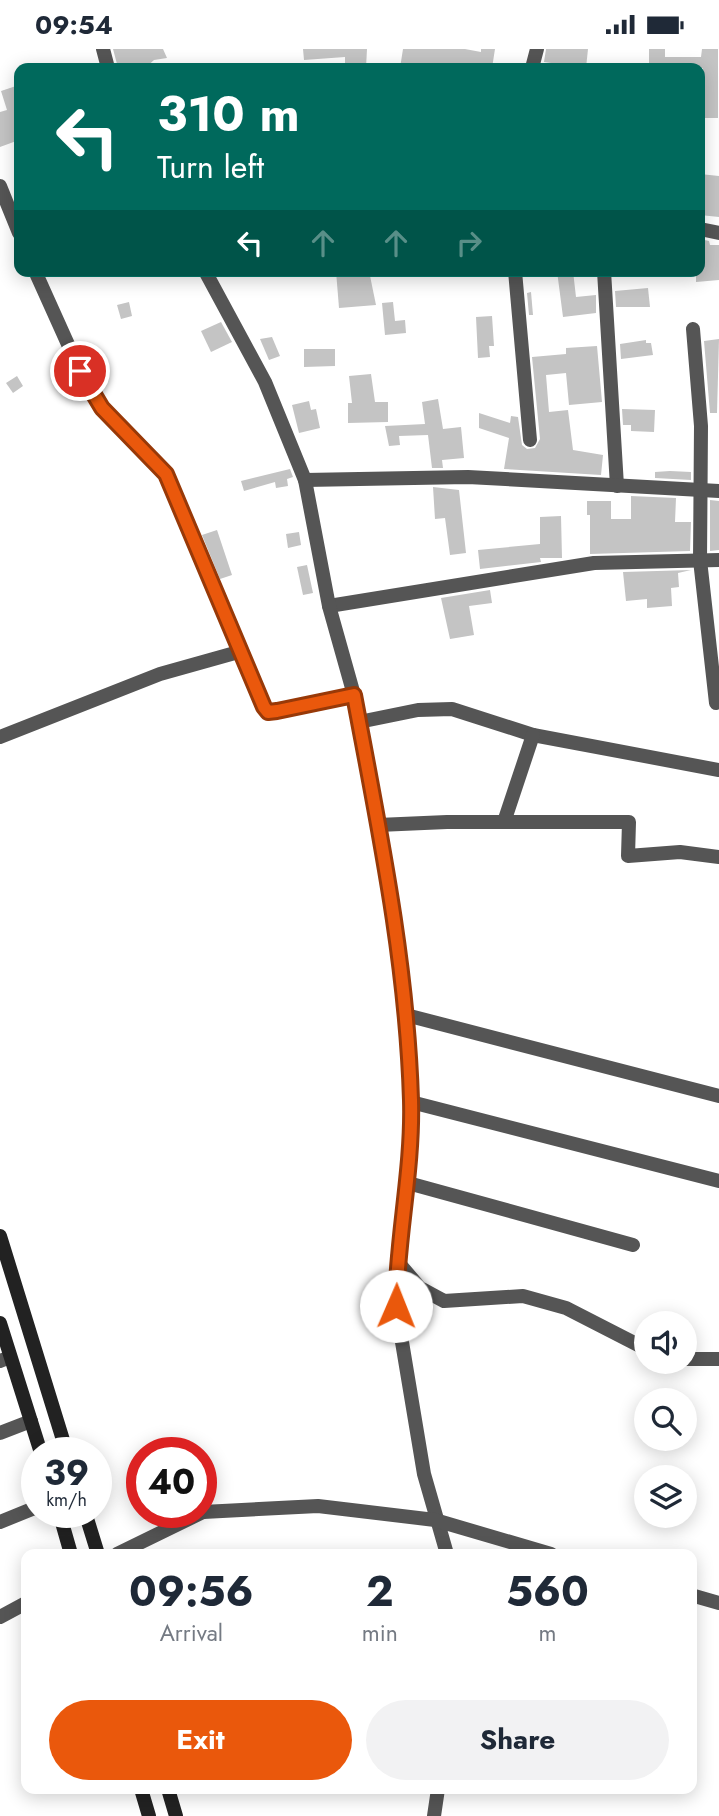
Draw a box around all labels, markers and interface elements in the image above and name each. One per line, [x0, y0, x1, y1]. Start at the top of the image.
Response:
text: 09:54 [35, 6, 113, 44]
text: 310 m [157, 79, 300, 149]
icon: left [42, 91, 133, 182]
text: Turn left [157, 144, 264, 190]
icon: left [231, 224, 269, 262]
icon: ahead [304, 224, 342, 262]
icon: ahead [377, 224, 415, 262]
icon: right [450, 224, 488, 262]
pin [50, 341, 110, 401]
icon: arrive [61, 352, 99, 390]
position arrow [359, 1269, 433, 1343]
map controls [634, 1311, 697, 1528]
button: sound [634, 1311, 697, 1374]
button: search [634, 1388, 697, 1451]
speed limit sign: 40 [126, 1437, 217, 1528]
text: 39 [44, 1448, 89, 1498]
button: layers [634, 1465, 697, 1528]
text: km/h [46, 1487, 87, 1513]
text: 09:56 [129, 1561, 254, 1622]
text: 2 [366, 1561, 394, 1622]
text: 560 [506, 1561, 589, 1622]
text: Arrival [160, 1616, 223, 1650]
text: min [362, 1616, 398, 1650]
text: m [538, 1616, 556, 1650]
button: Exit [49, 1700, 352, 1780]
button: Share [366, 1700, 669, 1780]

